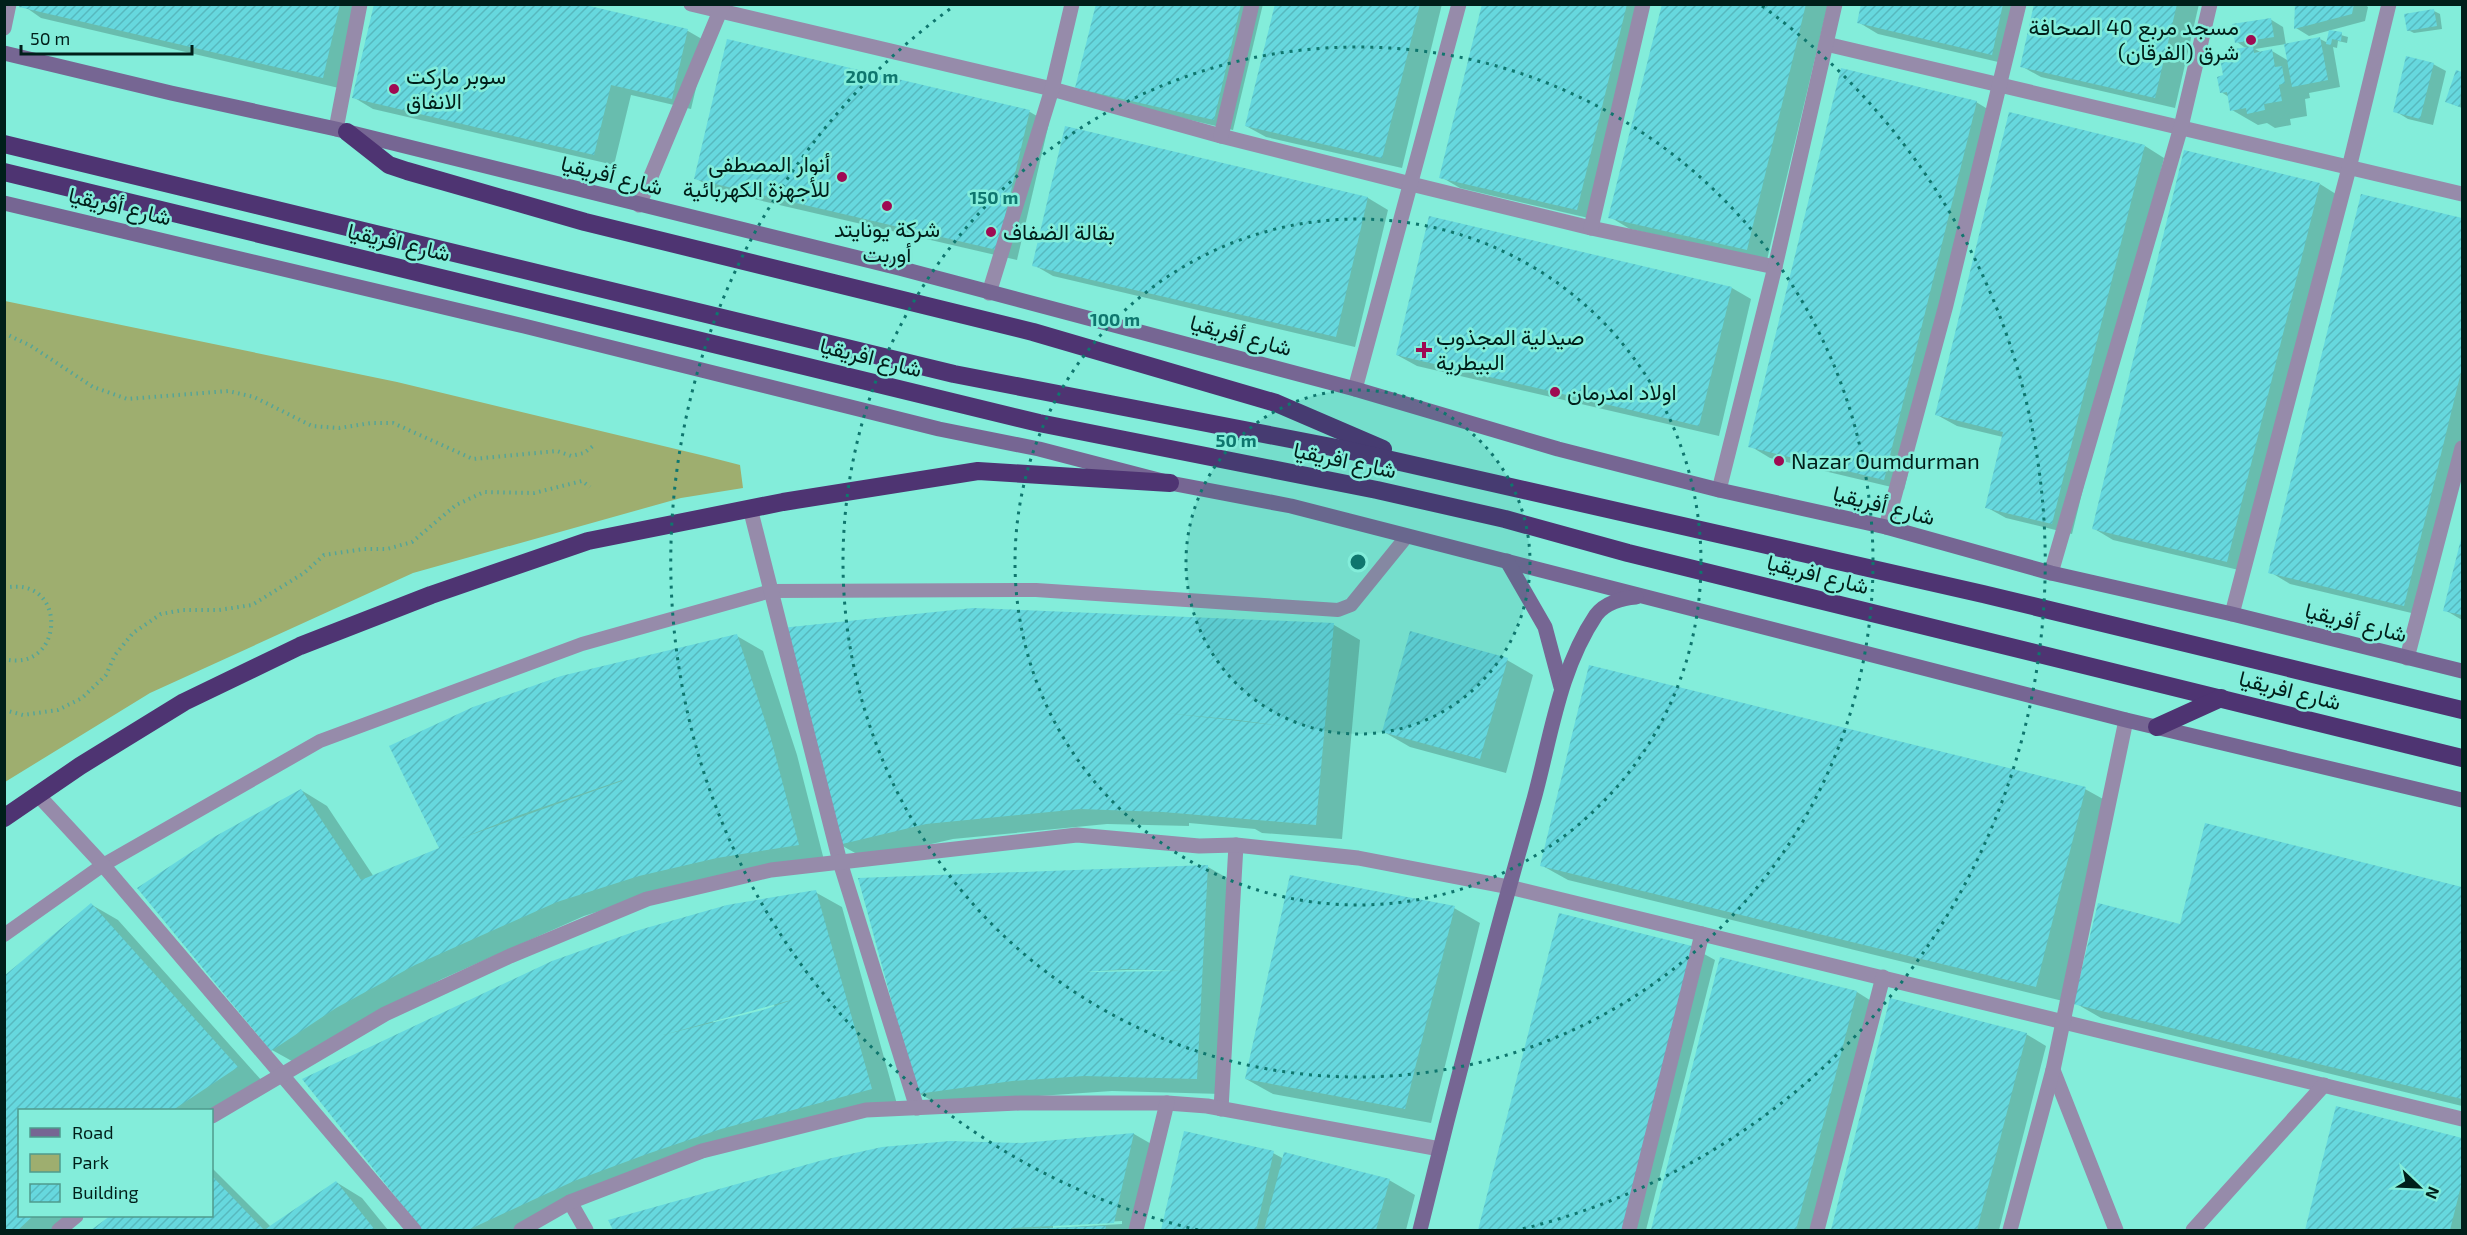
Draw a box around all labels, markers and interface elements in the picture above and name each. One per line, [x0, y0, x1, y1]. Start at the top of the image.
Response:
place label: مسجد مربع 40 الصحافة شرق (الفرقان) [2029, 13, 2239, 66]
scale bar [21, 18, 192, 56]
text: 50 m [30, 27, 70, 49]
marker: مسجد مربع 40 الصحافة شرق (الفرقان) [2244, 33, 2258, 47]
place label: سوبر ماركت الانفاق [406, 62, 506, 114]
text: 200 m [846, 65, 898, 87]
marker: سوبر ماركت الانفاق [387, 82, 401, 96]
street label: شارع أفريقيا [558, 149, 666, 202]
place label: أنوار المصطفى للأجهزة الكهربائية [683, 150, 830, 203]
marker: أنوار المصطفى للأجهزة الكهربائية [835, 170, 849, 184]
street label: شارع أفريقيا [66, 181, 174, 232]
text: 150 m [970, 186, 1018, 208]
marker: شركة يونايتد أوربت [880, 199, 894, 213]
place label: شركة يونايتد أوربت [834, 215, 940, 268]
street label: شارع افريقيا [345, 217, 453, 268]
place label: بقالة الضفاف [1003, 218, 1115, 245]
marker: بقالة الضفاف [984, 225, 998, 239]
text: 100 m [1090, 308, 1140, 330]
street label: شارع أفريقيا [1187, 308, 1295, 363]
place label: صيدلية المجذوب البيطرية [1436, 323, 1584, 376]
street label: شارع افريقيا [817, 331, 925, 384]
marker: صيدلية المجذوب البيطرية [1417, 343, 1431, 357]
place label: اولاد امدرمان [1567, 378, 1677, 406]
marker: اولاد امدرمان [1548, 385, 1562, 399]
text: 50 m [1215, 429, 1257, 451]
street label: شارع افريقيا [1291, 435, 1399, 486]
place label: Nazar Oumdurman [1791, 447, 1980, 473]
marker: Nazar Oumdurman [1772, 454, 1786, 468]
street label: شارع أفريقيا [1830, 479, 1938, 532]
street label: شارع افريقيا [1764, 548, 1872, 601]
centre of rings [1348, 552, 1368, 572]
street label: شارع أفريقيا [2302, 596, 2410, 649]
street label: شارع افريقيا [2236, 664, 2344, 717]
legend [18, 1109, 213, 1217]
text: Road [72, 1121, 113, 1143]
text: Park [72, 1151, 109, 1173]
north arrow [2389, 1157, 2449, 1217]
text: Building [72, 1181, 139, 1203]
text: N [2422, 1184, 2444, 1202]

